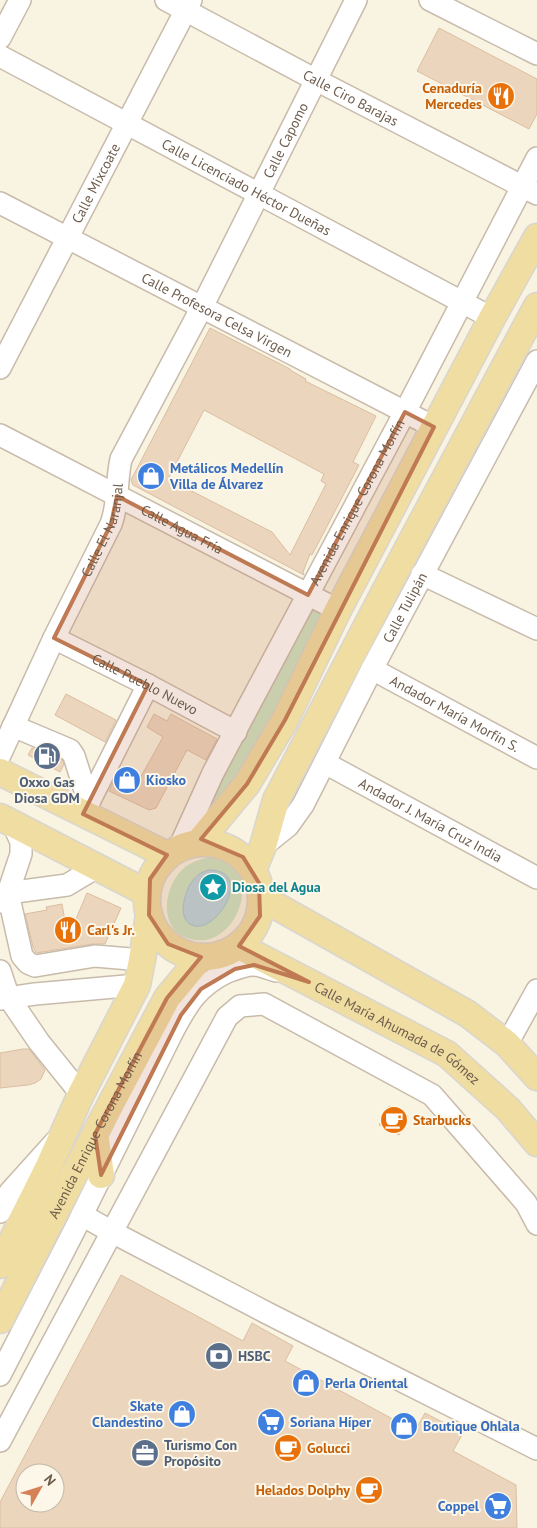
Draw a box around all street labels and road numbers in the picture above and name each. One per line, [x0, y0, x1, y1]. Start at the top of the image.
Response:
street label: Calle Ciro Barajas [300, 66, 402, 130]
street label: Calle Capomo [259, 99, 312, 181]
street label: Calle Licenciado Héctor Dueñas [159, 135, 334, 240]
street label: Calle Mixcoate [68, 140, 124, 226]
street label: Calle Profesora Celsa Virgen [138, 269, 295, 361]
street label: Avenida Enrique Corona Morfín [305, 416, 409, 588]
street label: Calle El Naranjal [77, 483, 127, 580]
street label: Calle Agua Fría [138, 501, 226, 558]
street label: Calle Tulipán [379, 569, 431, 646]
street label: Calle Pueblo Nuevo [89, 649, 201, 719]
street label: Andador María Morfín S. [387, 671, 523, 756]
street label: Andador J. María Cruz India [356, 774, 505, 866]
street label: Calle María Ahumada de Gómez [311, 978, 484, 1088]
street label: Avenida Enrique Corona Morfín [44, 1048, 146, 1222]

